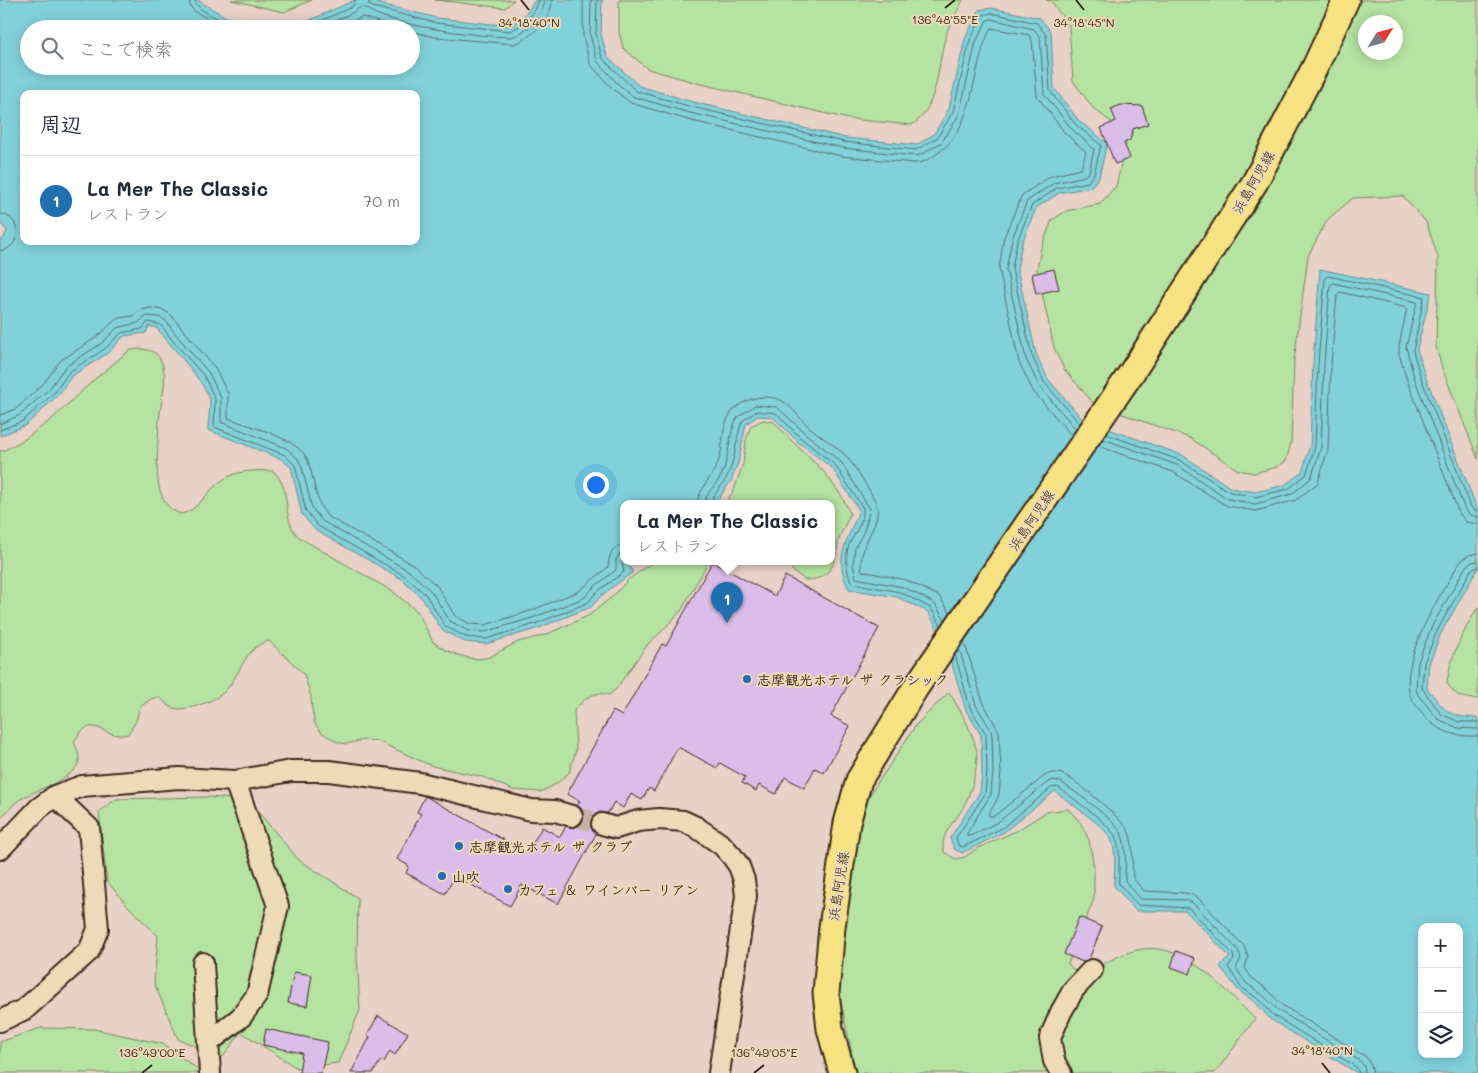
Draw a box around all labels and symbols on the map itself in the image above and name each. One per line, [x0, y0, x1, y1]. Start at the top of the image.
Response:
text: 136°48'55"E [912, 11, 978, 27]
text: 34°18'40"N [498, 14, 560, 30]
text: 34°18'45"N [1053, 14, 1115, 30]
north arrow [1358, 15, 1403, 60]
street label: 浜島阿児線 [1227, 147, 1279, 217]
your location [583, 472, 609, 498]
street label: 浜島阿児線 [1004, 486, 1058, 554]
pin: 1 [711, 582, 743, 623]
place label: 志摩観光ホテル ザ クラシック [757, 670, 948, 689]
marker: 志摩観光ホテル ザ クラシック [741, 673, 753, 685]
place label: 志摩観光ホテル ザ クラブ [469, 837, 632, 856]
marker: 志摩観光ホテル ザ クラブ [453, 840, 465, 852]
street label: 浜島阿児線 [823, 850, 853, 922]
place label: 山吹 [452, 867, 480, 886]
marker: 山吹 [436, 870, 448, 882]
place label: カフェ ＆ ワインバー リアン [518, 880, 699, 899]
marker: カフェ ＆ ワインバー リアン [502, 883, 514, 895]
text: 34°18'40"N [1291, 1042, 1353, 1058]
text: 136°49'00"E [119, 1044, 186, 1060]
text: 136°49'05"E [731, 1044, 797, 1060]

